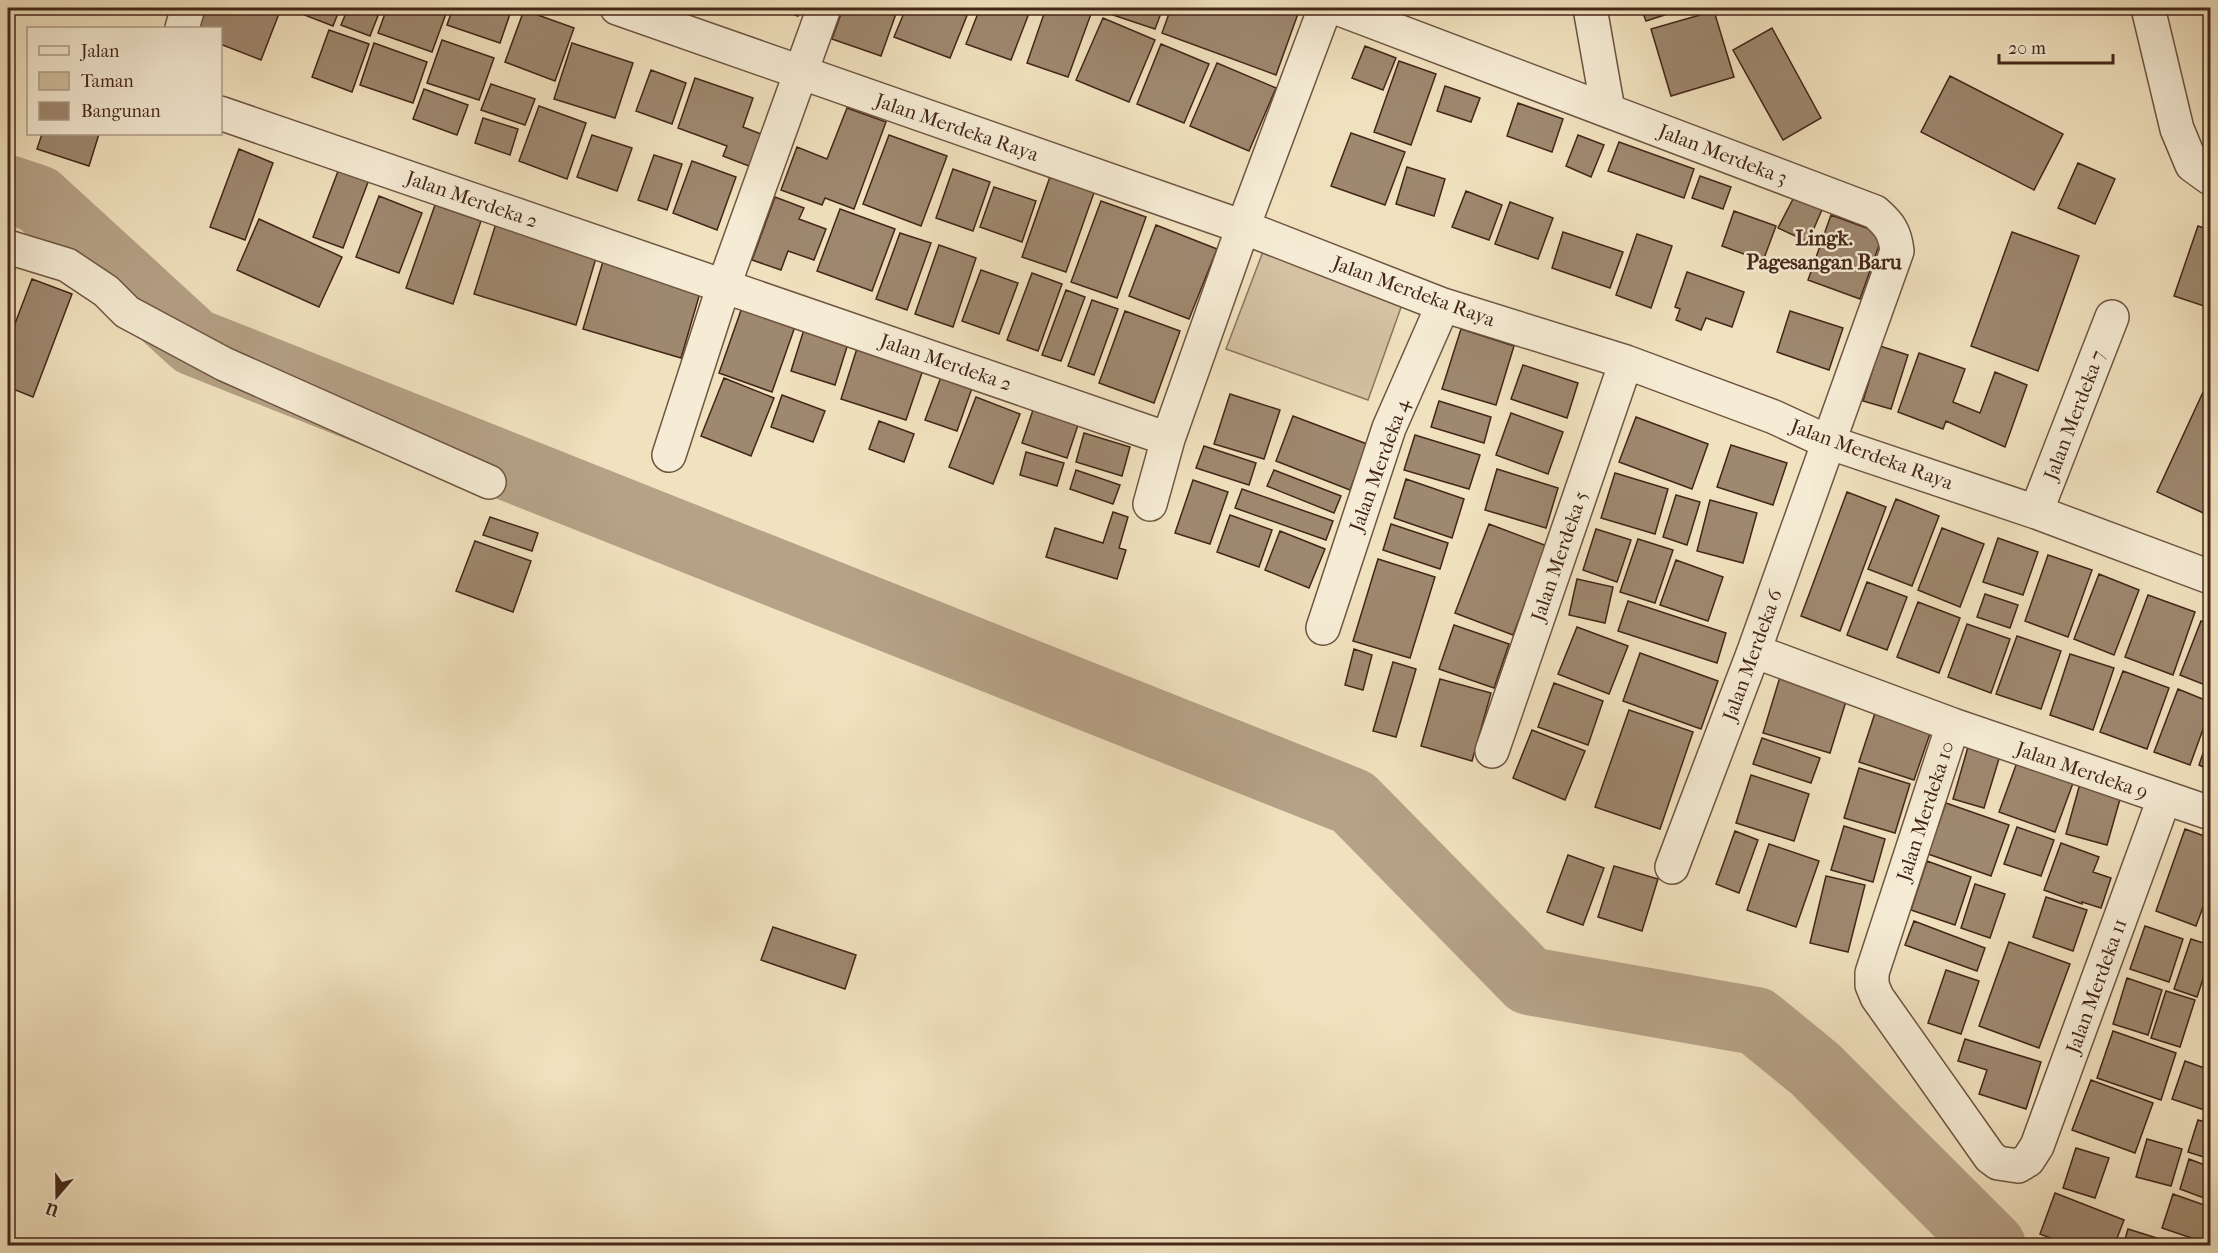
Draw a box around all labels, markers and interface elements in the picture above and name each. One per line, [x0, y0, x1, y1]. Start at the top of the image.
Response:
legend [27, 27, 222, 135]
scale bar [1999, 27, 2113, 65]
text: 20 m [2008, 38, 2046, 59]
text: Jalan [79, 41, 120, 62]
text: Taman [81, 71, 134, 92]
street label: Jalan Merdeka Raya [870, 88, 1042, 166]
text: Bangunan [81, 101, 161, 122]
street label: Jalan Merdeka 3 [1653, 119, 1790, 190]
street label: Jalan Merdeka 2 [401, 165, 541, 233]
district label: Lingk. Pagesangan Baru [1746, 226, 1902, 274]
street label: Jalan Merdeka Raya [1328, 251, 1499, 332]
street label: Jalan Merdeka 2 [875, 328, 1015, 396]
street label: Jalan Merdeka 7 [2038, 347, 2110, 485]
street label: Jalan Merdeka 4 [1344, 395, 1415, 537]
street label: Jalan Merdeka Raya [1786, 414, 1957, 495]
street label: Jalan Merdeka 5 [1526, 488, 1593, 626]
street label: Jalan Merdeka 6 [1717, 586, 1787, 726]
street label: Jalan Merdeka 9 [2011, 736, 2151, 804]
street label: Jalan Merdeka 10 [1891, 738, 1959, 886]
street label: Jalan Merdeka 11 [2061, 916, 2132, 1059]
north arrow [27, 1166, 87, 1226]
text: U [42, 1198, 62, 1221]

